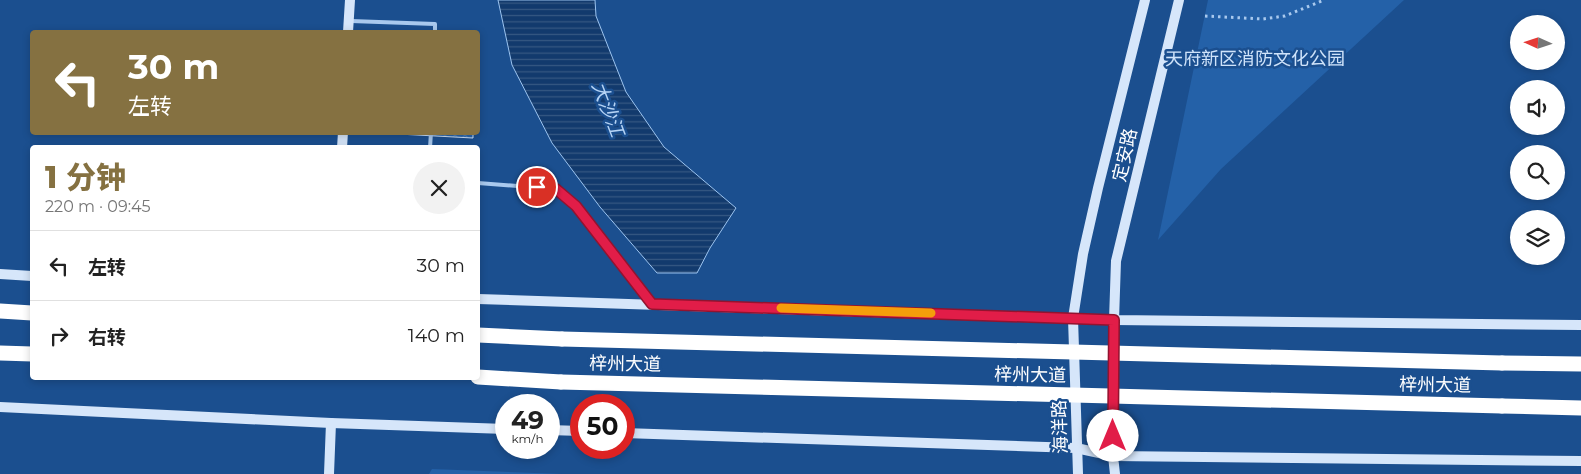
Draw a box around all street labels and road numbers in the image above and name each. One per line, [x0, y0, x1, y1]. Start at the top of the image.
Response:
street label: 定安路 [1108, 126, 1142, 184]
street label: 梓州大道 [589, 352, 661, 376]
street label: 梓州大道 [994, 363, 1066, 387]
street label: 梓州大道 [1399, 373, 1471, 397]
street label: 海洋路 [1048, 400, 1072, 454]

